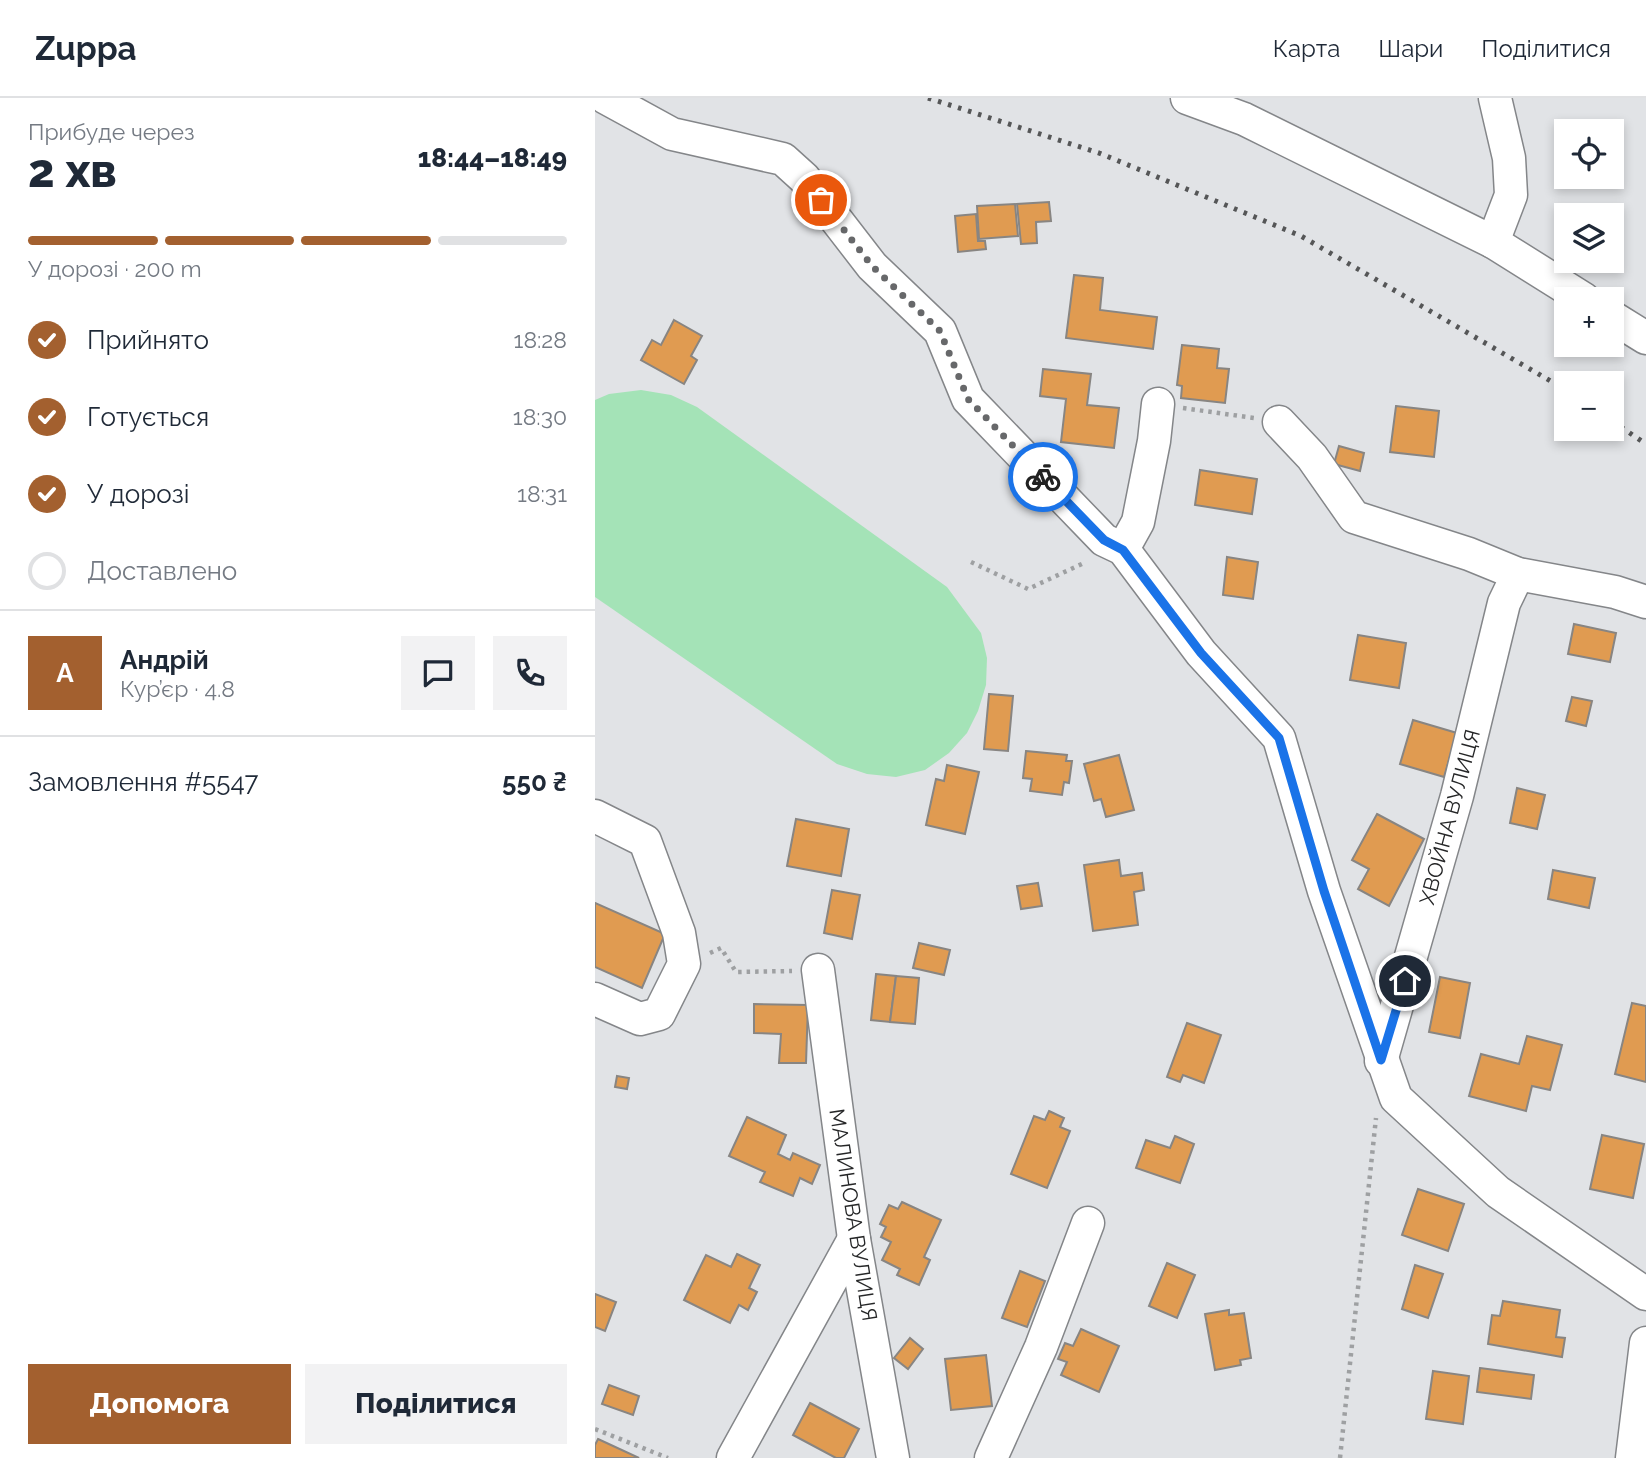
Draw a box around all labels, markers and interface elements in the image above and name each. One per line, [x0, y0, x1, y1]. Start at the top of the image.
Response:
text: Zuppa [35, 29, 137, 68]
text: Карта [1273, 34, 1340, 63]
text: Шари [1378, 34, 1443, 63]
text: Поділитися [1481, 34, 1611, 63]
text: Прибуде через [28, 118, 195, 145]
map controls [1554, 119, 1624, 441]
button: locate [1554, 119, 1624, 189]
text: 18:44–18:49 [418, 143, 567, 173]
text: 2 хв [28, 144, 117, 198]
pin [791, 170, 851, 230]
icon: bag [802, 181, 840, 219]
button: layers [1554, 203, 1624, 273]
text: У дорозі · 200 m [28, 255, 202, 282]
button: + [1554, 287, 1624, 357]
icon: check [28, 321, 66, 359]
text: Прийнято [87, 325, 209, 355]
text: 18:28 [514, 326, 567, 353]
button: − [1554, 371, 1624, 441]
icon: check [28, 398, 66, 436]
text: Готується [87, 402, 209, 432]
text: 18:30 [513, 403, 567, 430]
courier [1008, 442, 1078, 512]
icon: bike [1024, 458, 1062, 496]
icon: check [28, 475, 66, 513]
text: У дорозі [87, 479, 189, 509]
text: 18:31 [517, 480, 567, 507]
text: Доставлено [87, 556, 237, 586]
button: chat [401, 636, 475, 710]
button: phone [493, 636, 567, 710]
text: Андрій [120, 645, 209, 675]
text: А [56, 658, 74, 688]
text: Кур’єр · 4.8 [120, 675, 235, 702]
street label: ХВОЙНА ВУЛИЦЯ [1414, 727, 1485, 907]
text: Замовлення #5547 [28, 767, 258, 797]
text: 550 ₴ [502, 767, 567, 797]
pin [1375, 951, 1435, 1011]
icon: home [1386, 962, 1424, 1000]
street label: МАЛИНОВА ВУЛИЦЯ [824, 1107, 883, 1323]
button: Допомога [28, 1364, 291, 1444]
button: Поділитися [305, 1364, 567, 1444]

